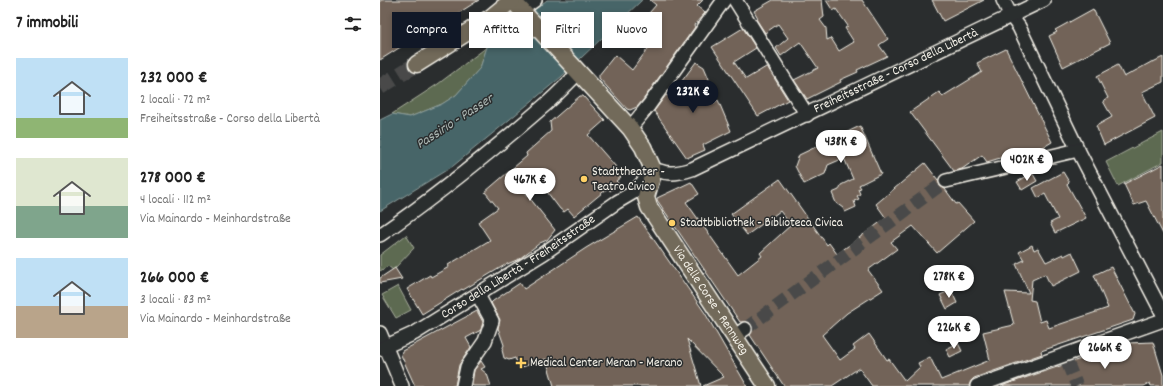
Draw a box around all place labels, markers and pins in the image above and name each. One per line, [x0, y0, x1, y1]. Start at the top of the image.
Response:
pin: 232K € [660, 80, 726, 114]
pin: 438K € [808, 130, 874, 164]
pin: 402K € [994, 148, 1060, 182]
place label: Stadttheater - Teatro Civico [592, 163, 665, 197]
pin: 467K € [497, 168, 563, 202]
marker: Stadttheater - Teatro Civico [579, 174, 589, 184]
place label: Stadtbibliothek - Biblioteca Civica [680, 214, 844, 233]
marker: Stadtbibliothek - Biblioteca Civica [667, 218, 677, 228]
pin: 278K € [916, 265, 982, 299]
pin: 226K € [921, 316, 987, 350]
pin: 266K € [1072, 336, 1138, 370]
place label: Medical Center Meran - Merano [530, 354, 683, 373]
marker: Medical Center Meran - Merano [515, 357, 527, 369]

